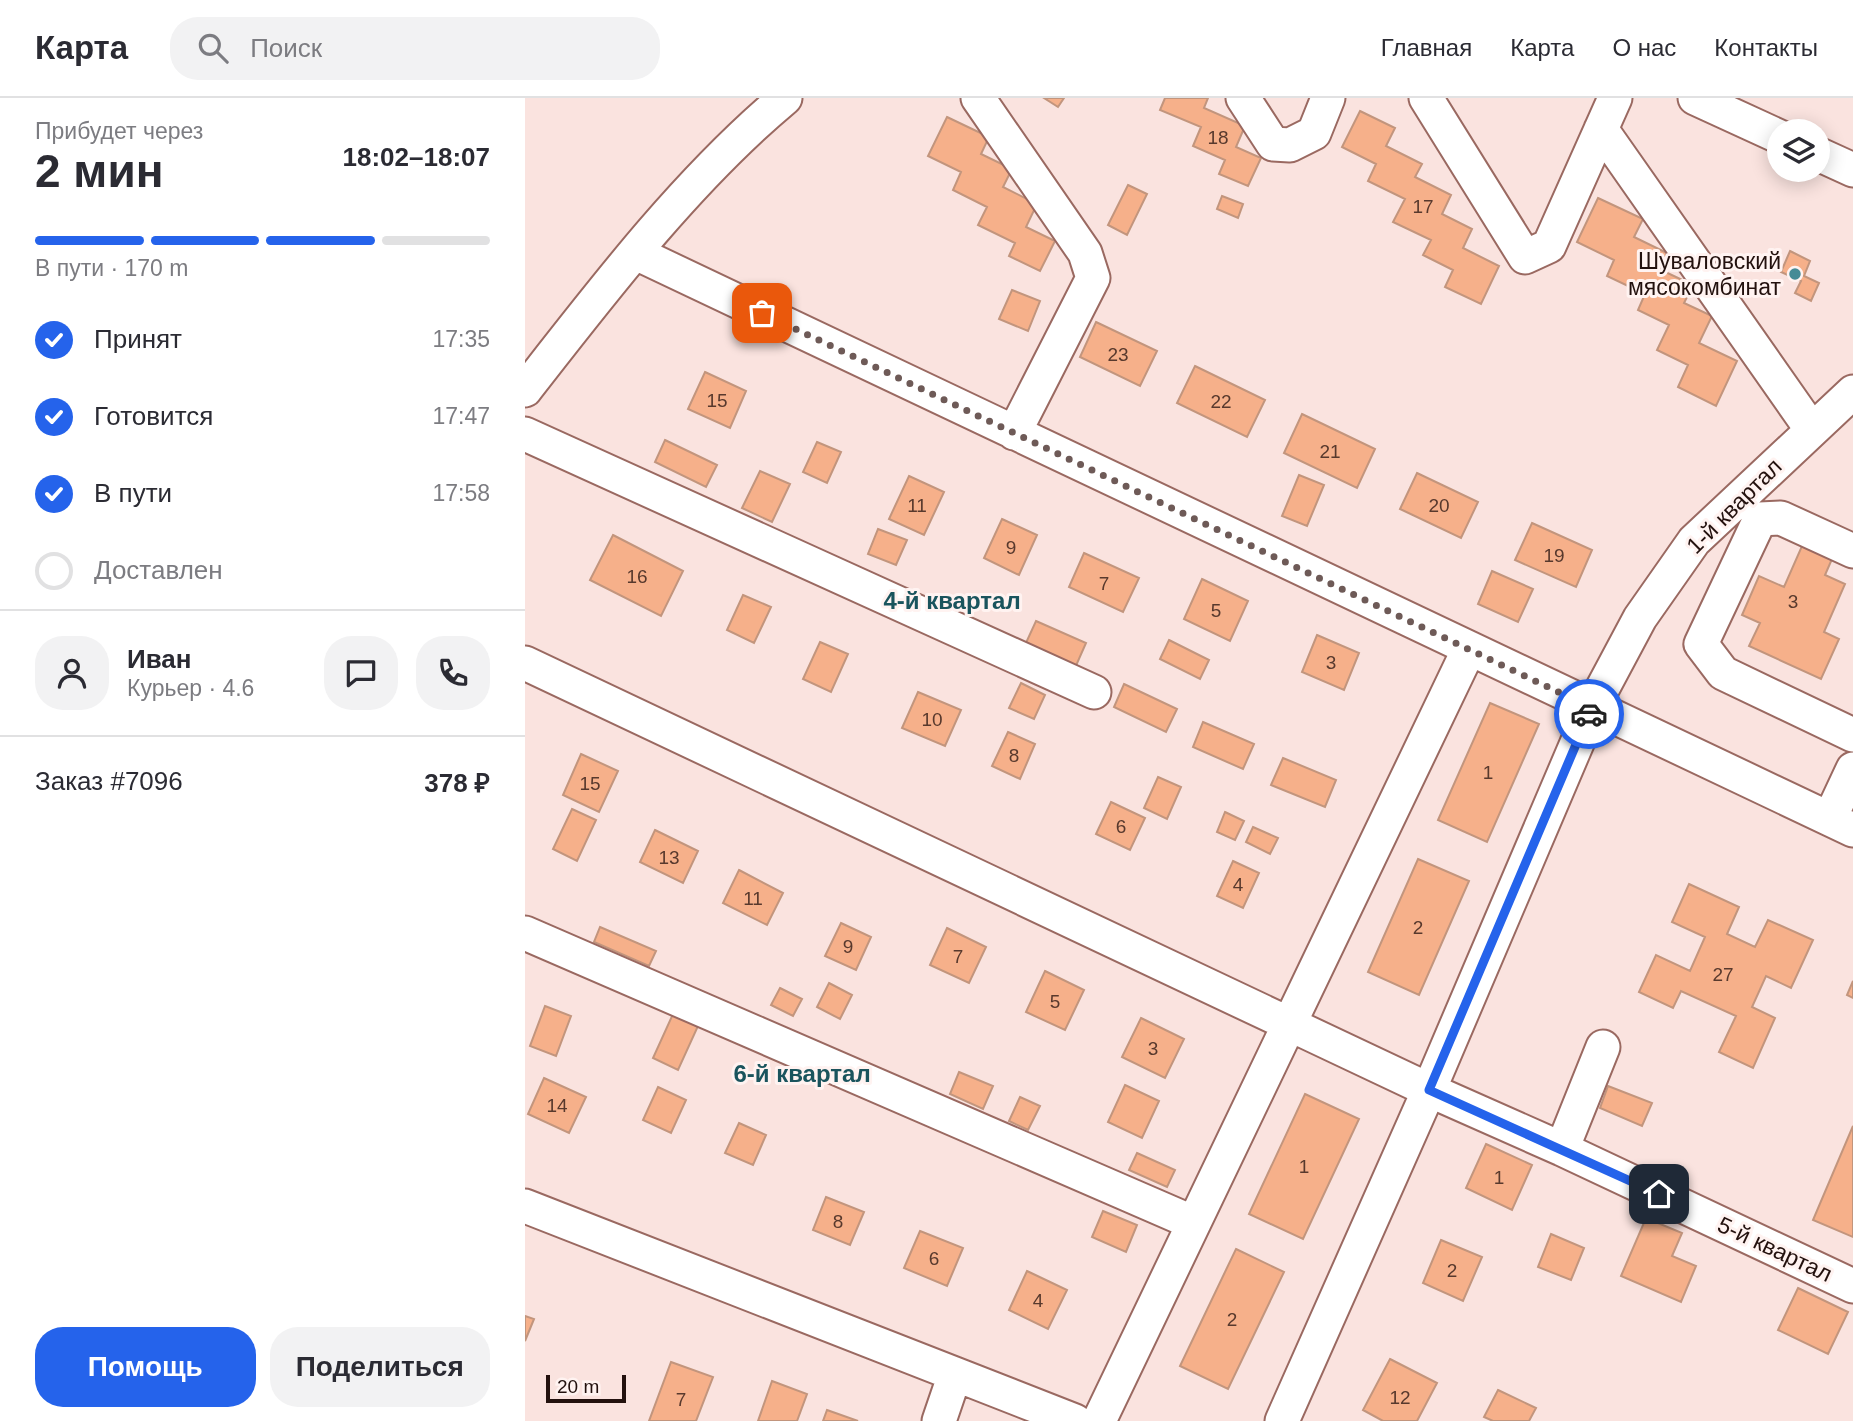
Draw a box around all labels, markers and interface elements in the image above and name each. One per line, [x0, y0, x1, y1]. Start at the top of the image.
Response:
search box [170, 17, 660, 80]
text: Карта [35, 29, 128, 66]
icon: search [194, 29, 232, 67]
text: Поиск [250, 33, 322, 63]
text: Главная [1381, 34, 1472, 61]
text: Карта [1510, 34, 1574, 61]
text: О нас [1612, 34, 1676, 61]
text: Контакты [1714, 34, 1818, 61]
text: Прибудет через [35, 118, 203, 144]
map controls [1767, 119, 1830, 182]
button: layers [1767, 119, 1830, 182]
house number: 18 [1207, 127, 1229, 148]
text: 18:02–18:07 [343, 142, 490, 172]
text: 2 мин [35, 145, 163, 197]
house number: 17 [1412, 196, 1434, 217]
place label: Шуваловский мясокомбинат [1628, 248, 1781, 300]
text: В пути · 170 m [35, 255, 188, 281]
marker: Шуваловский мясокомбинат [1787, 266, 1803, 282]
pin [732, 283, 792, 343]
icon: bag [743, 294, 781, 332]
icon: check [35, 321, 73, 359]
text: Принят [94, 324, 182, 354]
text: 17:35 [432, 326, 490, 352]
house number: 23 [1107, 344, 1129, 365]
house number: 15 [706, 390, 728, 411]
house number: 22 [1210, 391, 1232, 412]
icon: check [35, 398, 73, 436]
text: Готовится [94, 401, 213, 431]
text: 17:47 [432, 403, 490, 429]
house number: 21 [1319, 441, 1341, 462]
street label: 1-й квартал [1681, 453, 1787, 559]
icon: check [35, 475, 73, 513]
text: В пути [94, 478, 172, 508]
text: 17:58 [432, 480, 490, 506]
house number: 11 [907, 495, 927, 516]
house number: 20 [1428, 495, 1450, 516]
house number: 9 [1006, 537, 1016, 558]
house number: 19 [1543, 545, 1565, 566]
text: Доставлен [94, 555, 223, 585]
house number: 16 [626, 566, 648, 587]
house number: 7 [1099, 573, 1109, 594]
district label: 4-й квартал [883, 587, 1021, 614]
house number: 3 [1788, 591, 1798, 612]
house number: 5 [1211, 600, 1221, 621]
button: person [35, 636, 109, 710]
button: chat [324, 636, 398, 710]
button: phone [416, 636, 490, 710]
text: Иван [127, 644, 192, 674]
house number: 3 [1326, 652, 1336, 673]
text: Курьер · 4.6 [127, 675, 254, 701]
courier [1554, 679, 1624, 749]
icon: car [1570, 695, 1608, 733]
house number: 10 [921, 709, 943, 730]
house number: 8 [1009, 745, 1019, 766]
house number: 1 [1483, 762, 1493, 783]
text: Заказ #7096 [35, 766, 183, 796]
text: 378 ₽ [424, 768, 490, 798]
house number: 15 [579, 773, 601, 794]
house number: 6 [1116, 816, 1126, 837]
house number: 13 [658, 847, 680, 868]
house number: 4 [1233, 874, 1244, 895]
house number: 11 [743, 888, 763, 909]
house number: 2 [1413, 917, 1423, 938]
house number: 9 [843, 936, 853, 957]
house number: 7 [953, 946, 963, 967]
house number: 27 [1712, 964, 1734, 985]
house number: 5 [1050, 991, 1060, 1012]
house number: 3 [1148, 1038, 1158, 1059]
district label: 6-й квартал [733, 1060, 871, 1087]
house number: 14 [546, 1095, 568, 1116]
house number: 1 [1299, 1156, 1309, 1177]
pin [1629, 1164, 1689, 1224]
house number: 1 [1494, 1167, 1504, 1188]
icon: home [1640, 1175, 1678, 1213]
house number: 8 [833, 1211, 843, 1232]
street label: 5-й квартал [1714, 1211, 1836, 1287]
house number: 6 [929, 1248, 939, 1269]
house number: 2 [1447, 1260, 1457, 1281]
house number: 4 [1033, 1290, 1044, 1311]
house number: 2 [1227, 1309, 1237, 1330]
button: Помощь [35, 1327, 256, 1407]
button: Поделиться [270, 1327, 490, 1407]
scale bar [546, 1372, 627, 1404]
text: 20 m [557, 1376, 599, 1397]
house number: 12 [1389, 1387, 1411, 1408]
house number: 7 [676, 1389, 686, 1410]

